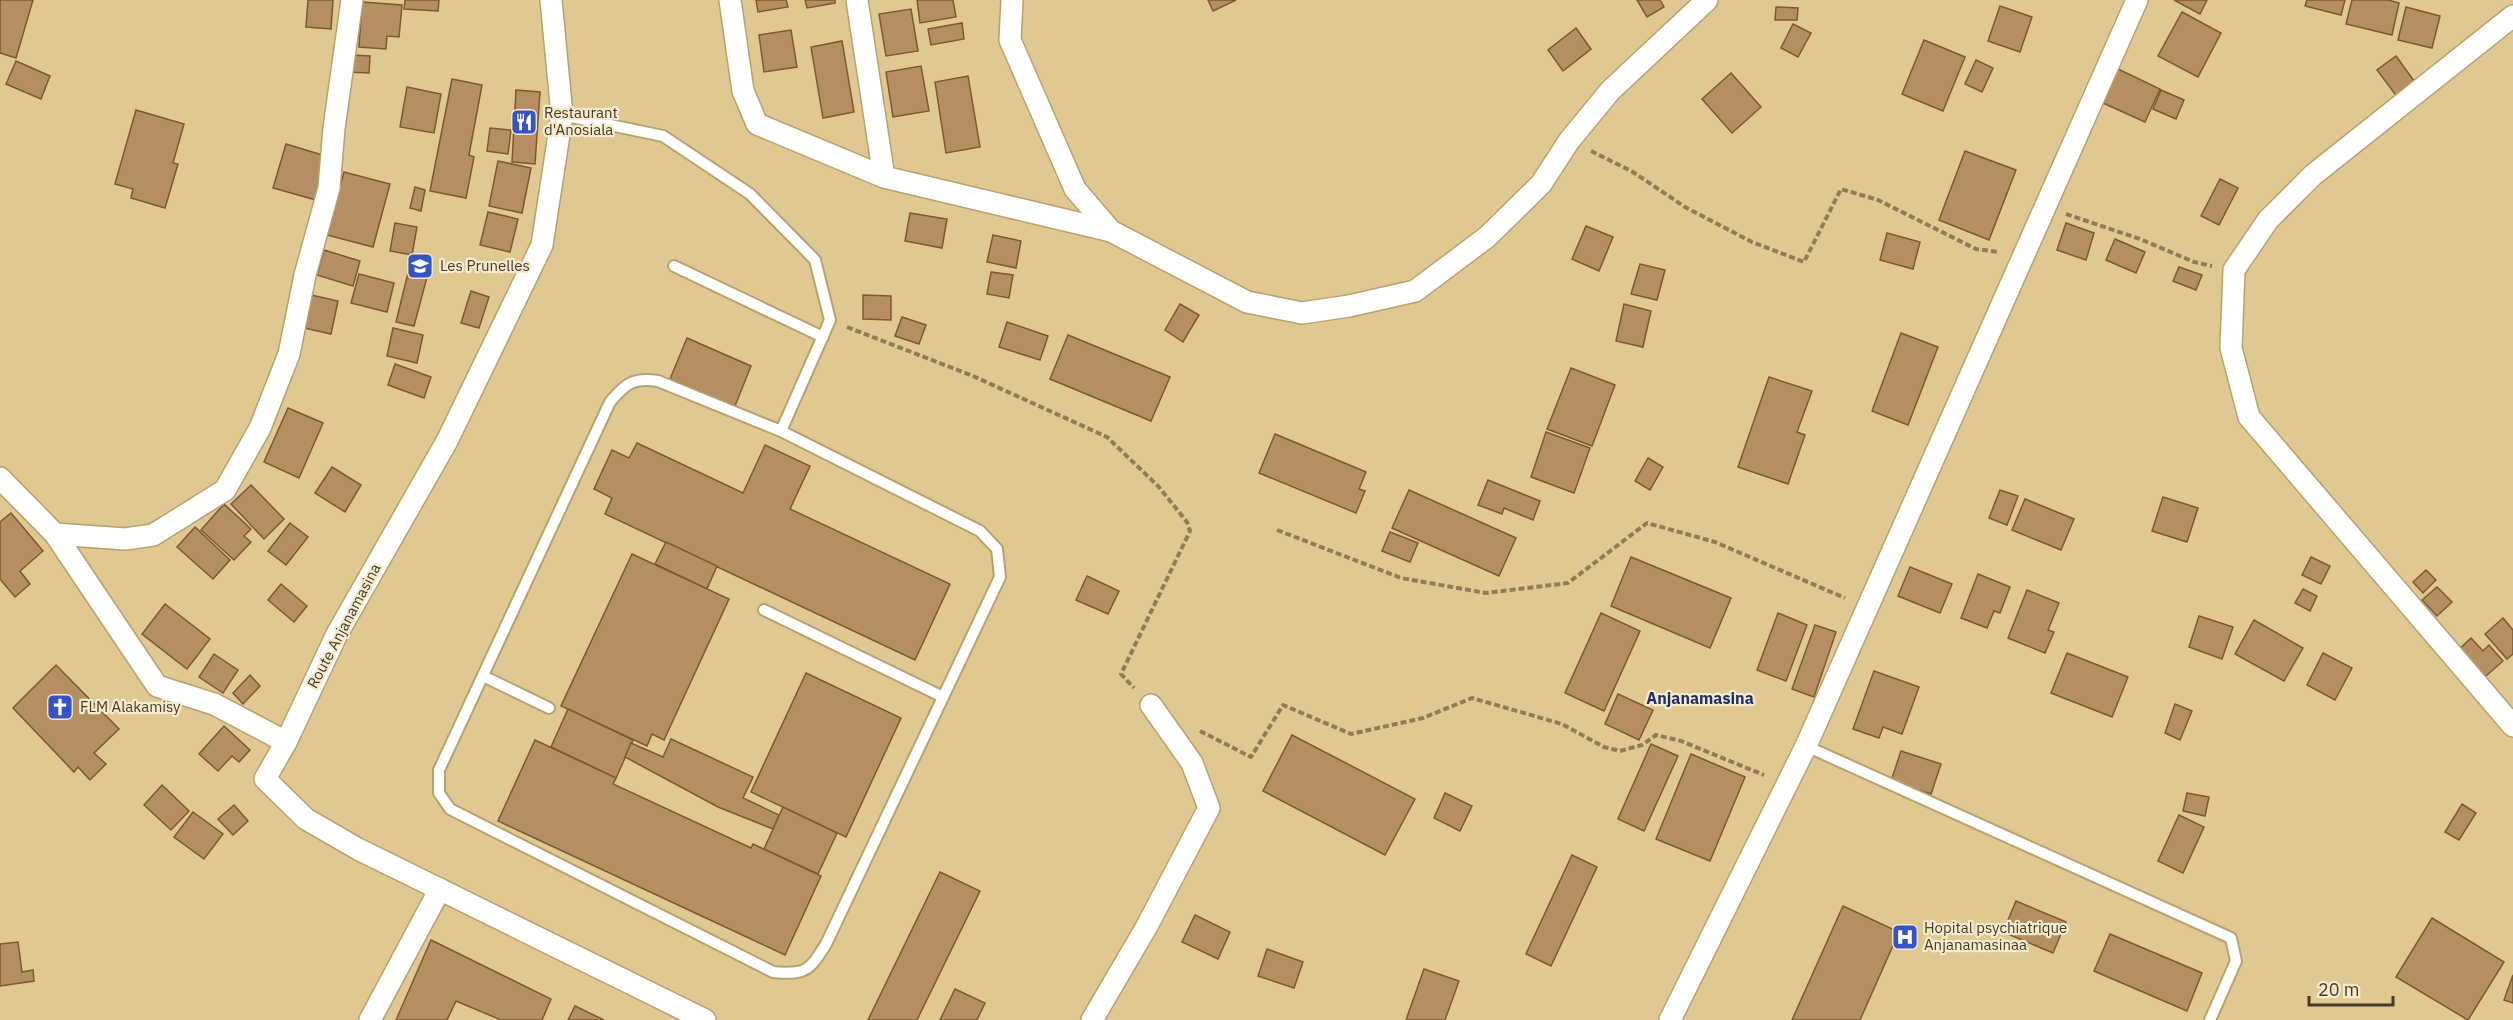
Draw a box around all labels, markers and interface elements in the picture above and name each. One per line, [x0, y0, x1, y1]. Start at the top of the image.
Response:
place label: Restaurant d'Anosiala [544, 103, 618, 139]
restaurant icon: Restaurant d'Anosiala [509, 107, 539, 137]
school or university icon: Les Prunelles [405, 251, 435, 281]
place label: Les Prunelles [440, 256, 530, 275]
street label: Route Anjanamasina [303, 560, 384, 691]
district label: Anjanamasina [1646, 688, 1754, 708]
church icon: FLM Alakamisy [45, 692, 75, 722]
place label: FLM Alakamisy [80, 697, 181, 716]
place label: Hopital psychiatrique Anjanamasinaa [1924, 918, 2067, 954]
hospital icon: Hopital psychiatrique Anjanamasinaa [1890, 922, 1920, 952]
scale bar [2309, 969, 2393, 1007]
text: 20 m [2318, 978, 2360, 1001]

